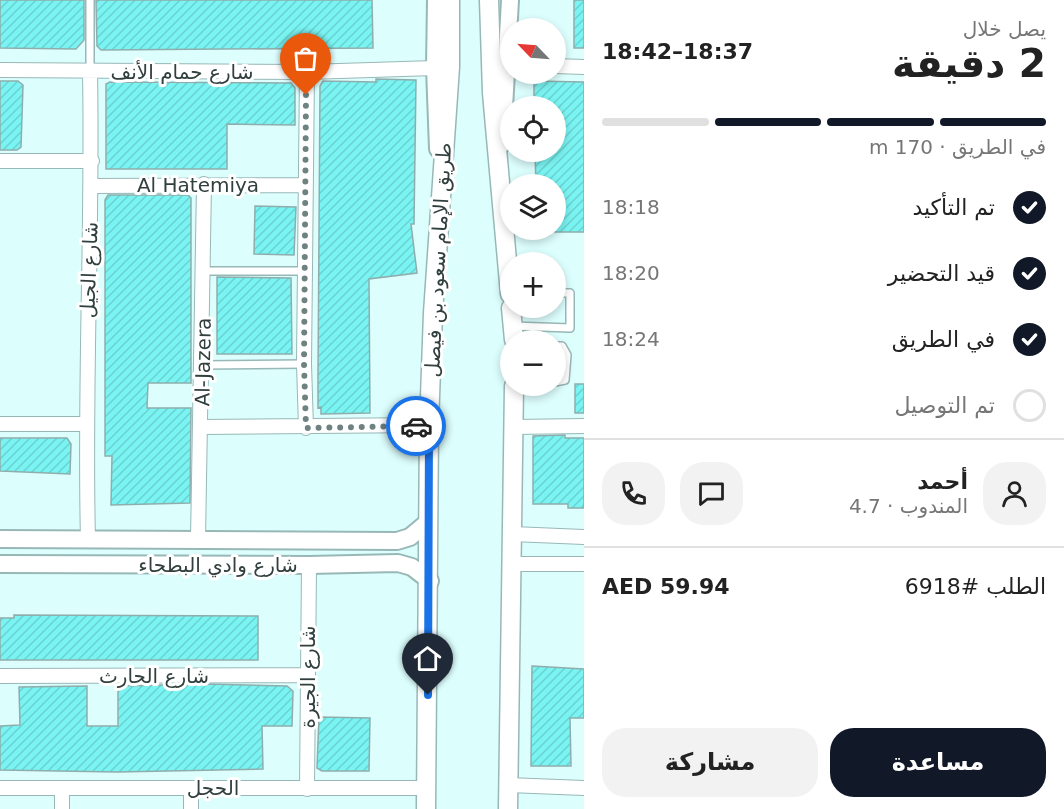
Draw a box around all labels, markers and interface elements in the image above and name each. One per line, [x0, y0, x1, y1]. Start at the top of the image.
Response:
text: يصل خلال [963, 17, 1046, 41]
north arrow [500, 18, 566, 84]
map controls [500, 18, 566, 396]
pin [280, 33, 331, 95]
text: 18:37–18:42 [602, 39, 753, 64]
text: 2 دقيقة [892, 41, 1046, 86]
icon: bag [289, 42, 322, 75]
street label: شارع حمام الأنف [111, 60, 253, 84]
button: locate [500, 96, 566, 162]
text: في الطريق · 170 m [869, 135, 1046, 159]
street label: طريق الإمام سعود بن فيصل [420, 142, 456, 378]
street label: Al Hatemiya [137, 173, 259, 197]
button: layers [500, 174, 566, 240]
icon: check [1013, 191, 1046, 224]
text: 18:18 [602, 195, 660, 219]
text: تم التأكيد [912, 195, 995, 220]
street label: شارع الجيل [75, 221, 103, 319]
button: + [500, 252, 566, 318]
icon: check [1013, 257, 1046, 290]
text: 18:20 [602, 261, 660, 285]
text: قيد التحضير [888, 261, 995, 286]
street label: Al-Jazera [190, 317, 216, 407]
icon: check [1013, 323, 1046, 356]
text: 18:24 [602, 327, 660, 351]
text: في الطريق [892, 327, 995, 352]
button: − [500, 330, 566, 396]
text: تم التوصيل [894, 393, 995, 418]
courier [386, 396, 446, 456]
icon: car [400, 410, 433, 443]
button: phone [602, 462, 665, 525]
button: chat [680, 462, 743, 525]
button: person [983, 462, 1046, 525]
text: أحمد [917, 469, 968, 494]
text: المندوب · 4.7 [849, 494, 968, 518]
street label: شارع وادي البطحاء [138, 553, 298, 578]
text: AED 59.94 [602, 574, 730, 599]
text: الطلب #6918 [905, 574, 1046, 599]
street label: شارع الجيرة [296, 626, 320, 728]
pin [402, 633, 453, 695]
icon: home [411, 642, 444, 675]
street label: شارع الحارث [99, 664, 209, 688]
button: مشاركة [602, 728, 818, 797]
button: مساعدة [830, 728, 1046, 797]
street label: الحجل [187, 776, 239, 800]

